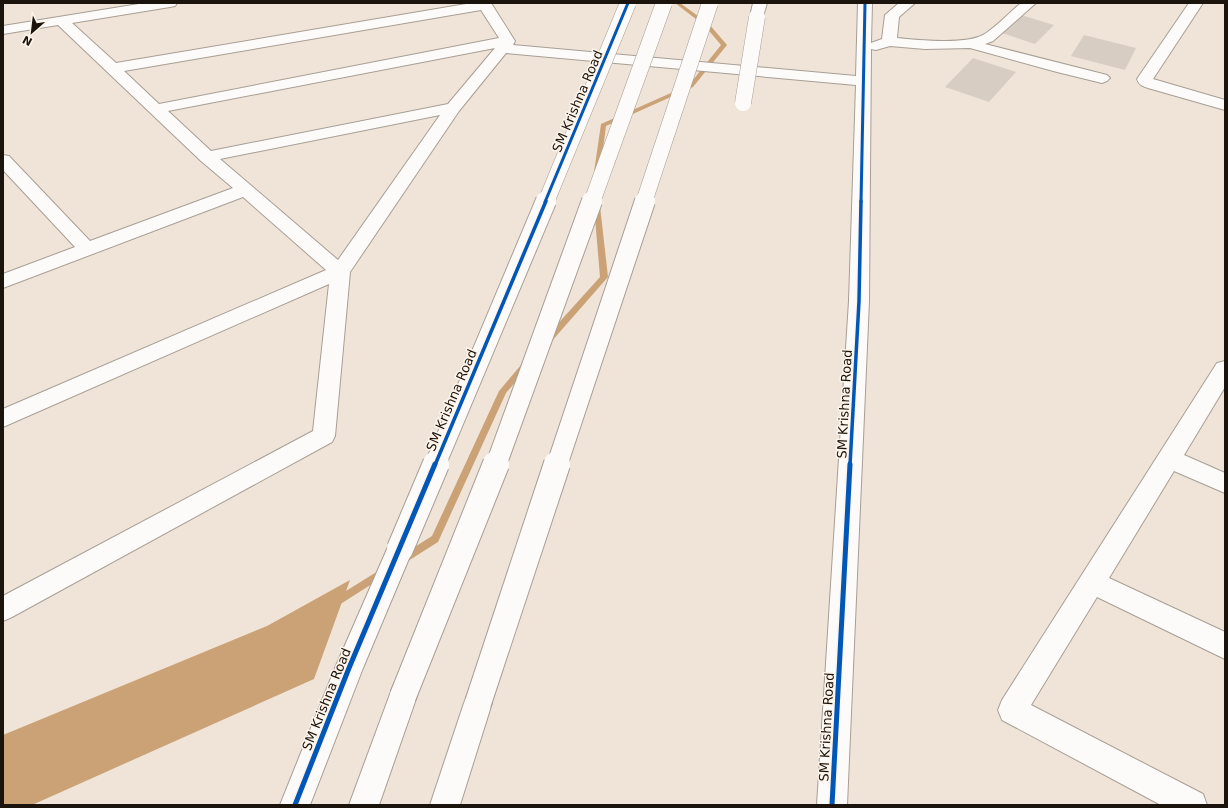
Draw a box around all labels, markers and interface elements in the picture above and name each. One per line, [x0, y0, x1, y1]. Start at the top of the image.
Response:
north arrow [12, 12, 52, 52]
text: N [20, 32, 35, 48]
street label: SM Krishna Road [549, 48, 606, 154]
street label: SM Krishna Road [423, 347, 480, 453]
street label: SM Krishna Road [834, 349, 855, 459]
street label: SM Krishna Road [299, 646, 354, 753]
street label: SM Krishna Road [816, 672, 837, 782]

